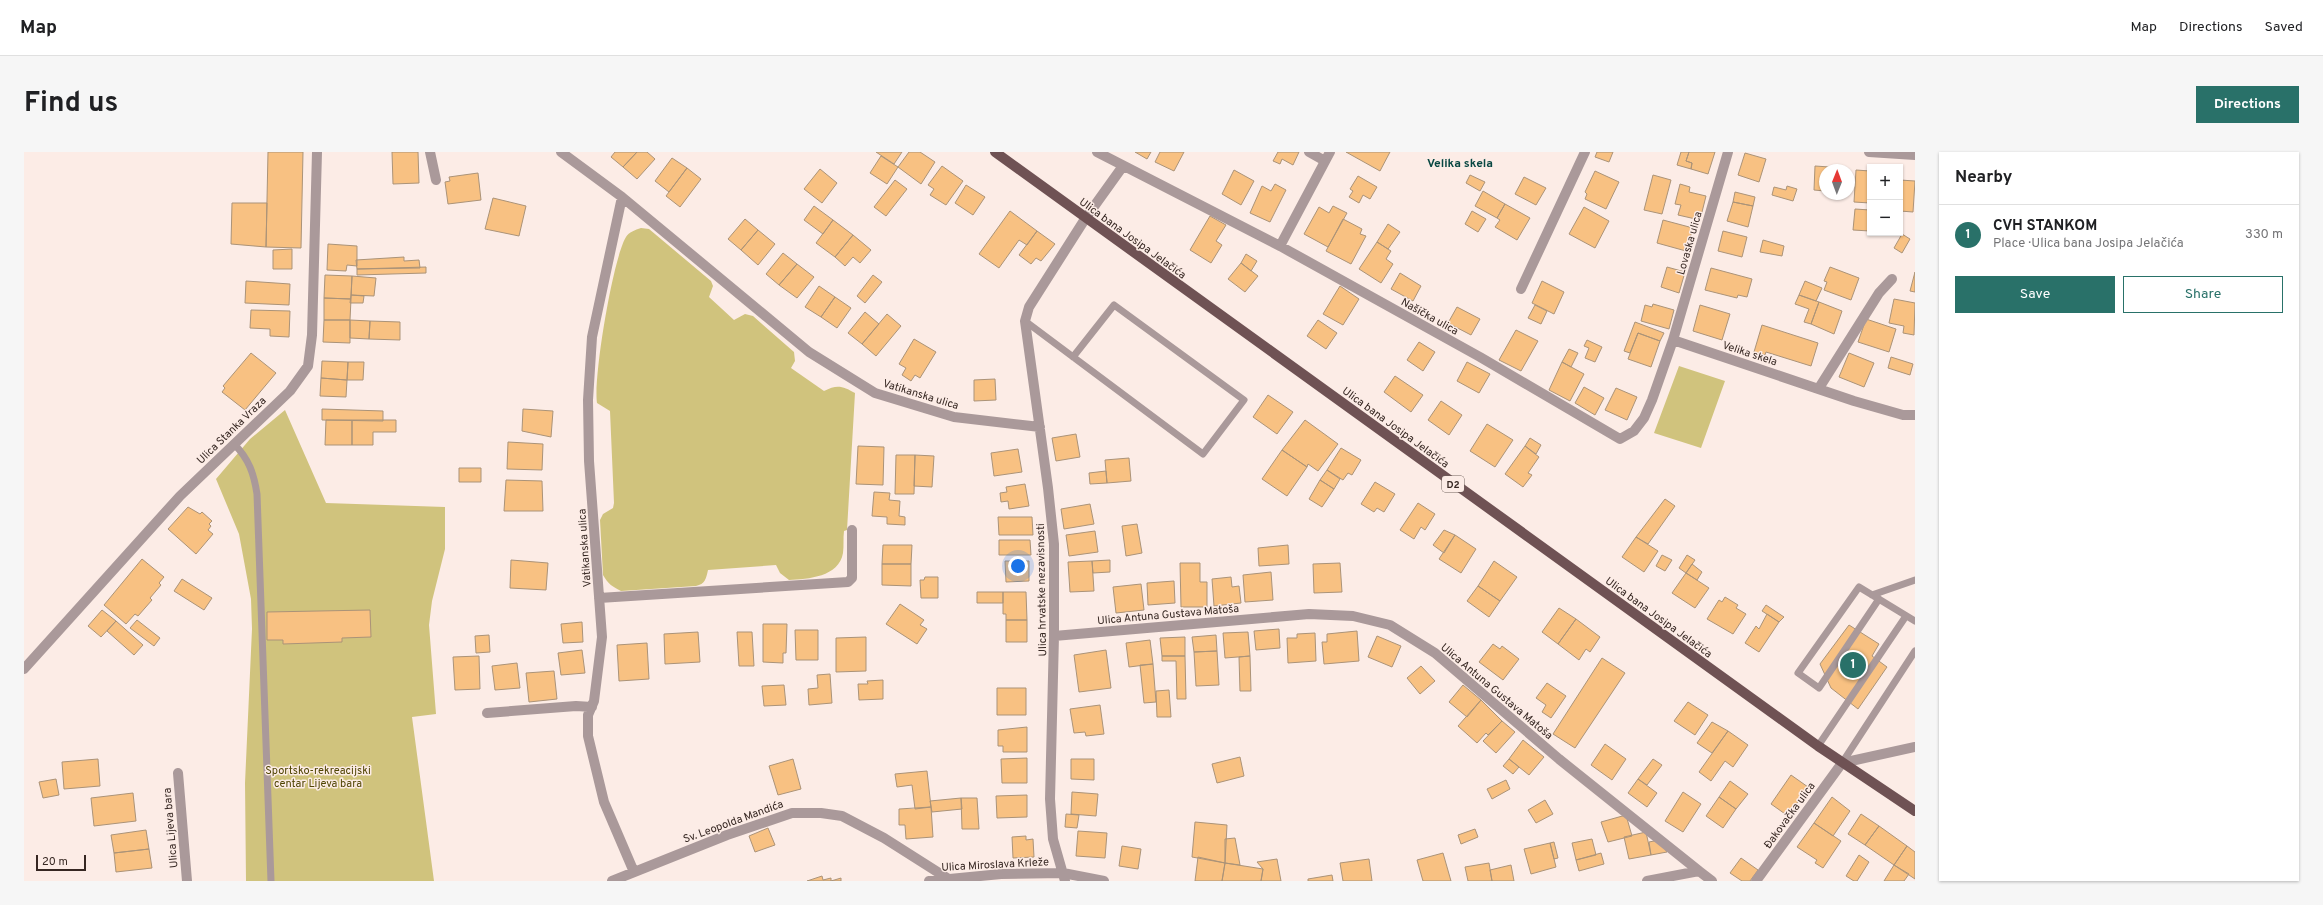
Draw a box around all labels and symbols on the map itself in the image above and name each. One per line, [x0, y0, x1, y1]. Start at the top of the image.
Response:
district label: Velika skela [1427, 156, 1493, 172]
north arrow [1819, 164, 1855, 200]
street label: Ulica bana Josipa Jelačića [1076, 195, 1189, 282]
street label: Lovaska ulica [1674, 210, 1706, 277]
street label: Našička ulica [1398, 295, 1461, 339]
street label: Velika skela [1720, 338, 1779, 369]
street label: Vatikanska ulica [881, 377, 961, 413]
street label: Ulica bana Josipa Jelačića [1339, 384, 1452, 471]
street label: Ulica Stanka Vraza [194, 394, 269, 467]
road number: D2 [1442, 476, 1464, 492]
street label: Vatikanska ulica [575, 508, 595, 588]
street label: Ulica hrvatske nezavisnosti [1034, 523, 1050, 657]
your location [1008, 556, 1028, 576]
street label: Ulica bana Josipa Jelačića [1602, 574, 1715, 661]
street label: Ulica Antuna Gustava Matoša [1097, 602, 1240, 628]
street label: Ulica Antuna Gustava Matoša [1437, 641, 1556, 743]
pin: 1 [1840, 650, 1866, 680]
park label: Sportsko-rekreacijski centar Lijeva bara [265, 764, 371, 791]
street label: Đakovačka ulica [1761, 780, 1819, 852]
street label: Ulica Lijeva bara [160, 787, 181, 869]
street label: Sv. Leopolda Mandića [681, 797, 786, 847]
scale bar [36, 853, 86, 872]
street label: Ulica Miroslava Krleže [941, 855, 1049, 875]

